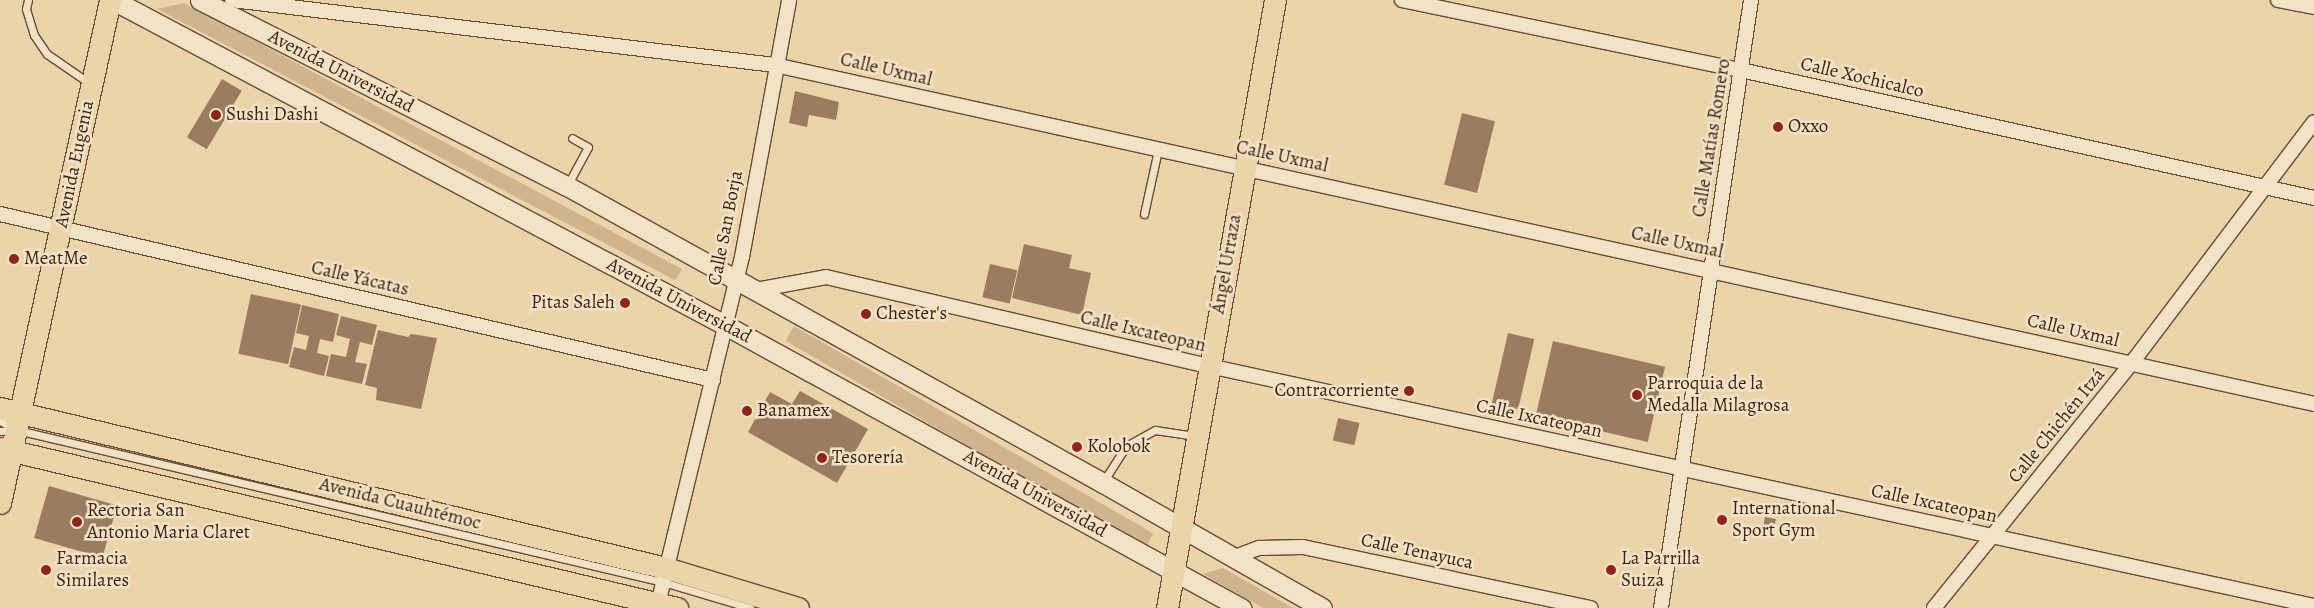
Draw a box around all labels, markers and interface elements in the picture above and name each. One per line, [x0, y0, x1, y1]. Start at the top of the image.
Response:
street label: Avenida Universidad [264, 25, 418, 119]
street label: Calle Uxmal [838, 48, 934, 92]
street label: Calle Xochicalco [1798, 53, 1926, 103]
street label: Calle Matías Romero [1688, 57, 1736, 219]
street label: Avenida Eugenia [50, 98, 100, 230]
place label: Sushi Dashi [226, 104, 319, 126]
marker: Sushi Dashi [210, 109, 222, 121]
place label: Oxxo [1788, 116, 1828, 138]
marker: Oxxo [1772, 121, 1784, 133]
street label: Calle Uxmal [1234, 136, 1330, 178]
street label: Calle San Borja [704, 169, 748, 287]
street label: Ángel Urraza [1207, 212, 1247, 316]
street label: Calle Uxmal [1629, 222, 1725, 264]
place label: MeatMe [24, 248, 88, 270]
marker: MeatMe [8, 253, 20, 265]
street label: Avenida Universidad [603, 253, 755, 349]
street label: Calle Yácatas [309, 257, 411, 301]
place label: Pitas Saleh [531, 292, 615, 314]
marker: Pitas Saleh [619, 297, 631, 309]
place label: Chester's [876, 303, 947, 325]
street label: Calle Ixcateopan [1078, 306, 1208, 358]
marker: Chester's [860, 308, 872, 320]
street label: Calle Uxmal [2025, 309, 2121, 353]
street label: Calle Chichén Itzá [2004, 364, 2110, 488]
place label: Parroquia de la Medalla Milagrosa [1647, 373, 1789, 417]
place label: Contracorriente [1275, 380, 1399, 402]
marker: Contracorriente [1403, 385, 1415, 397]
marker: Parroquia de la Medalla Milagrosa [1631, 389, 1643, 401]
street label: Calle Ixcateopan [1474, 395, 1604, 443]
place label: Banamex [757, 400, 829, 422]
marker: Banamex [741, 405, 753, 417]
place label: Kolobok [1087, 436, 1150, 458]
marker: Kolobok [1071, 441, 1083, 453]
street label: Avenida Universidad [959, 445, 1111, 543]
place label: Tesorería [832, 447, 904, 469]
marker: Tesorería [816, 452, 828, 464]
street label: Avenida Cuauhtémoc [317, 473, 483, 535]
street label: Calle Ixcateopan [1869, 480, 1999, 528]
place label: International Sport Gym [1732, 498, 1835, 542]
place label: Rectoria San Antonio Maria Claret [87, 500, 250, 544]
marker: International Sport Gym [1716, 514, 1728, 526]
marker: Rectoria San Antonio Maria Claret [71, 516, 83, 528]
street label: Calle Tenayuca [1359, 529, 1475, 575]
place label: Farmacia Similares [56, 548, 129, 592]
place label: La Parrilla Suiza [1621, 548, 1700, 592]
marker: Farmacia Similares [40, 564, 52, 576]
marker: La Parrilla Suiza [1605, 564, 1617, 576]

